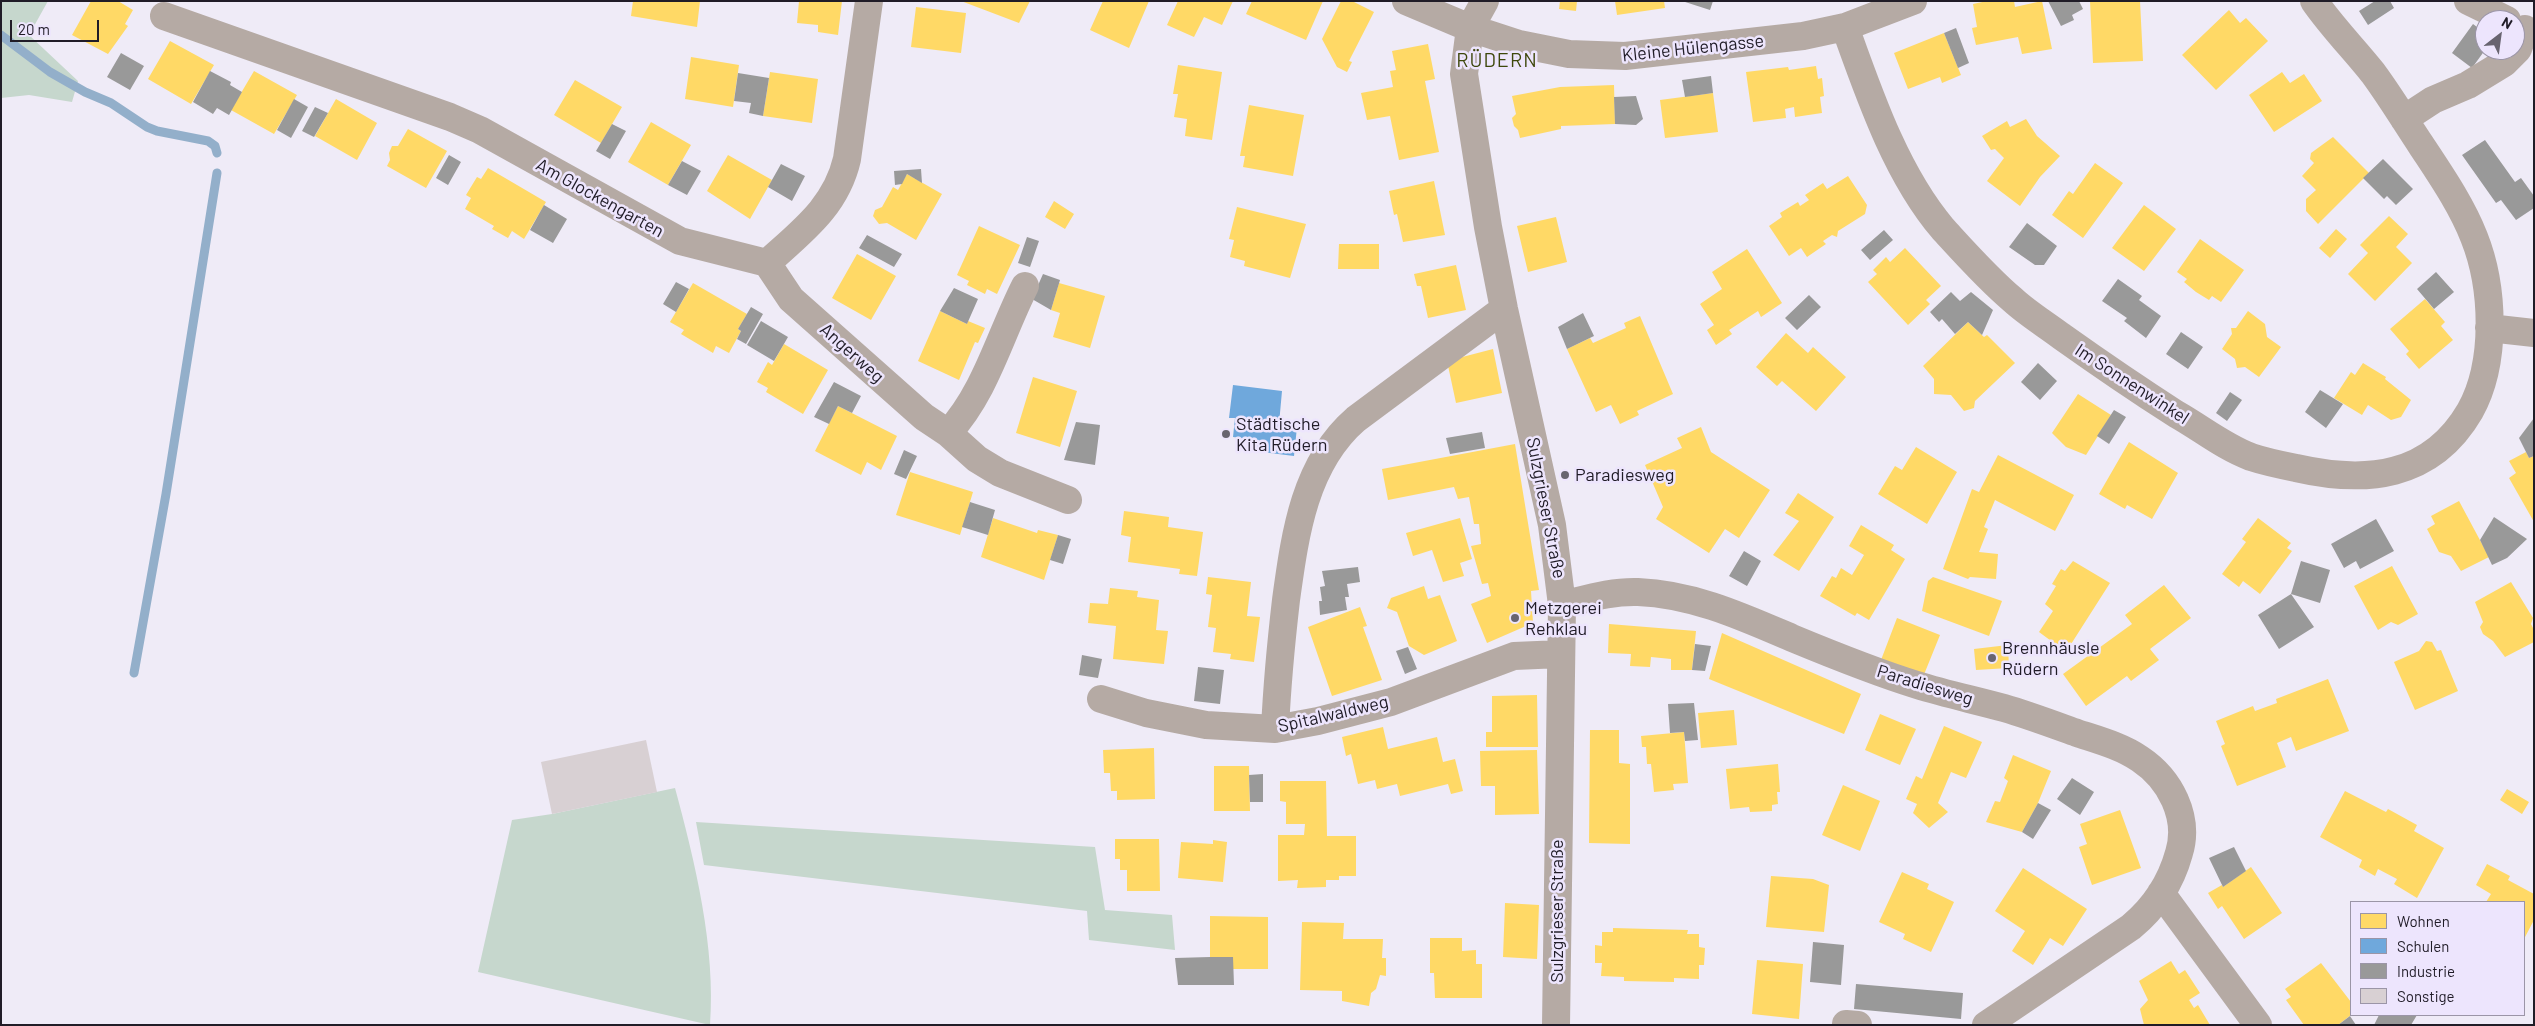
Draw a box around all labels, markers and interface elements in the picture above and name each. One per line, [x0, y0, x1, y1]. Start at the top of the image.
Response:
scale bar [12, 10, 101, 42]
north arrow [2475, 10, 2525, 60]
text: N [2499, 13, 2516, 32]
text: 20 m [18, 20, 50, 38]
street label: Kleine Hülengasse [1621, 30, 1765, 66]
district label: RÜDERN [1456, 48, 1538, 72]
street label: Am Glockengarten [532, 154, 668, 242]
street label: Angerweg [815, 319, 889, 387]
street label: Im Sonnenwinkel [2071, 339, 2193, 429]
place label: Städtische Kita Rüdern [1236, 413, 1327, 456]
marker: Städtische Kita Rüdern [1220, 428, 1232, 440]
street label: Sulzgrieser Straße [1522, 436, 1570, 580]
place label: Paradiesweg [1575, 464, 1674, 486]
marker: Paradiesweg [1559, 469, 1571, 481]
place label: Metzgerei Rehklau [1525, 597, 1602, 640]
marker: Metzgerei Rehklau [1509, 612, 1521, 624]
place label: Brennhäusle Rüdern [2002, 637, 2100, 680]
marker: Brennhäusle Rüdern [1986, 652, 1998, 664]
street label: Paradiesweg [1874, 660, 1976, 710]
street label: Spitalwaldweg [1276, 691, 1390, 737]
street label: Sulzgrieser Straße [1546, 839, 1568, 983]
legend [2350, 901, 2525, 1016]
text: Wohnen [2397, 912, 2450, 930]
text: Schulen [2397, 937, 2449, 955]
text: Industrie [2397, 962, 2455, 980]
text: Sonstige [2397, 987, 2455, 1005]

